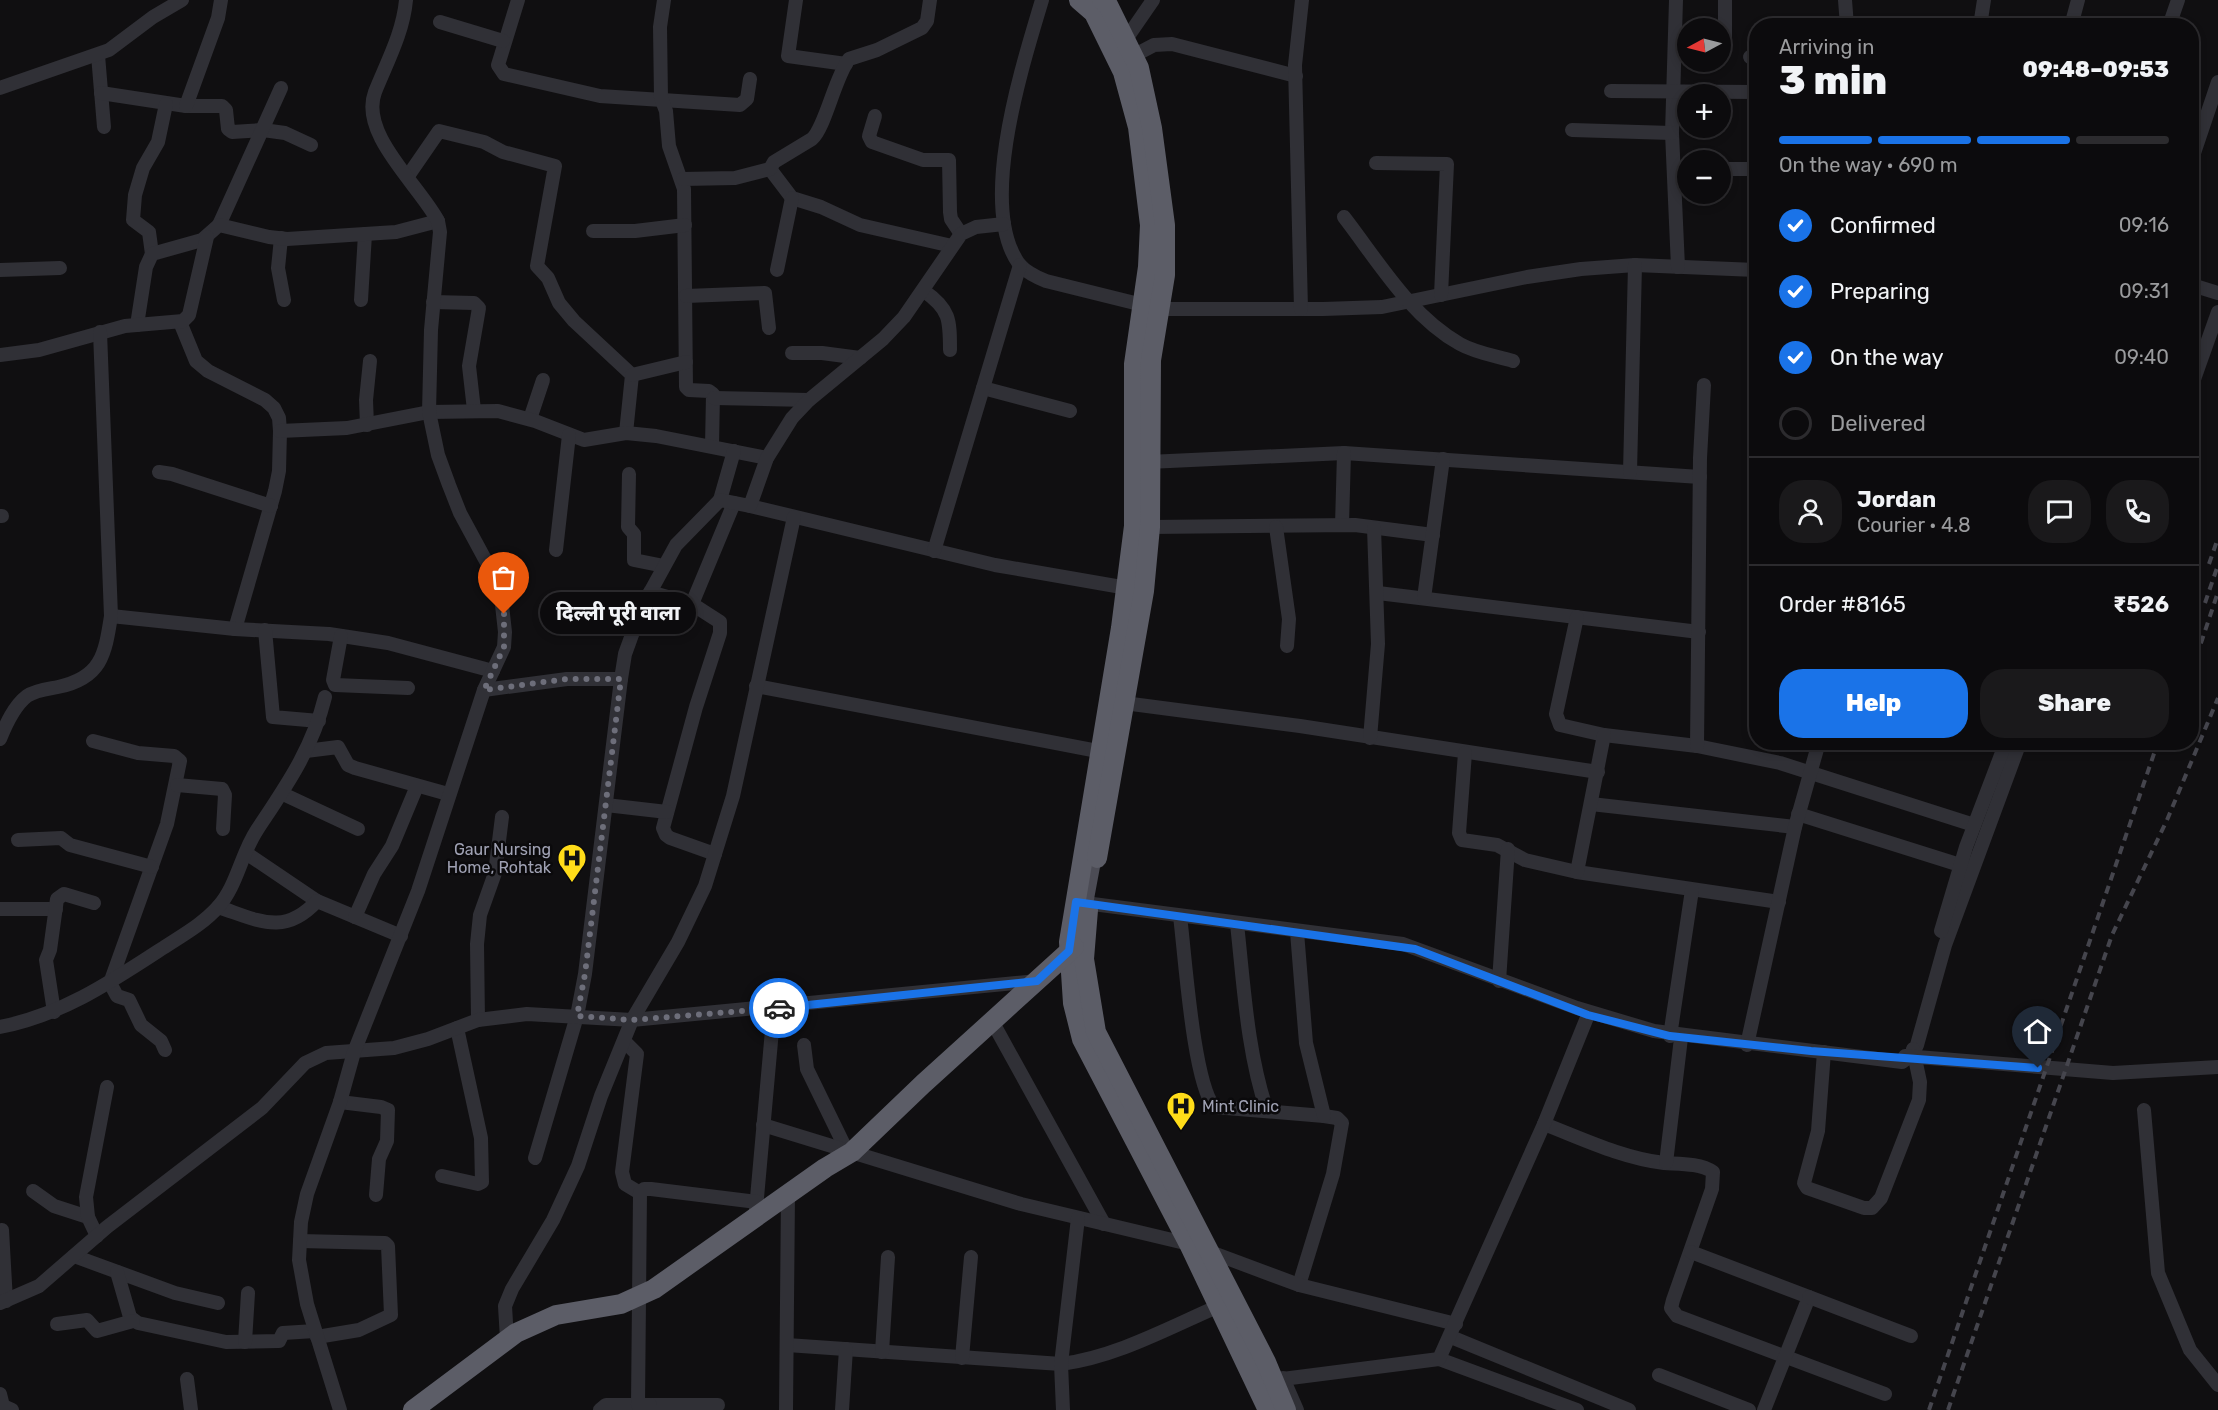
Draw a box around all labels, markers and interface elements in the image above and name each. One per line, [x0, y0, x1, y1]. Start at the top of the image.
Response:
north arrow [1677, 18, 1731, 72]
map controls [1677, 18, 1731, 204]
text: Arriving in [1779, 35, 1874, 59]
text: 09:48–09:53 [2023, 56, 2169, 83]
text: 3 min [1779, 58, 1887, 104]
button: + [1677, 84, 1731, 138]
button: − [1677, 150, 1731, 204]
text: On the way · 690 m [1779, 153, 1958, 177]
icon: check [1779, 209, 1812, 242]
text: Confirmed [1830, 212, 1936, 239]
text: 09:16 [2119, 213, 2169, 237]
icon: check [1779, 275, 1812, 308]
text: Preparing [1830, 278, 1930, 305]
text: 09:31 [2119, 279, 2169, 303]
icon: check [1779, 341, 1812, 374]
text: On the way [1830, 344, 1944, 371]
text: 09:40 [2114, 345, 2169, 369]
text: Delivered [1830, 410, 1926, 437]
button: person [1779, 480, 1842, 543]
button: chat [2028, 480, 2091, 543]
button: phone [2106, 480, 2169, 543]
text: Jordan [1857, 486, 1936, 513]
text: Courier · 4.8 [1857, 513, 1971, 537]
pin [478, 552, 529, 614]
icon: bag [487, 561, 520, 594]
text: Order #8165 [1779, 591, 1906, 618]
text: ₹526 [2113, 591, 2169, 618]
callout: दिल्ली पूरी वाला [540, 593, 696, 635]
text: दिल्ली पूरी वाला [556, 601, 680, 625]
button: Help [1779, 669, 1968, 738]
button: Share [1980, 669, 2169, 738]
place label: Gaur Nursing Home, Rohtak [447, 840, 552, 877]
hospital icon: Gaur Nursing Home, Rohtak [556, 842, 588, 884]
courier [749, 978, 809, 1038]
icon: car [763, 992, 796, 1025]
pin [2012, 1006, 2063, 1068]
icon: home [2021, 1015, 2054, 1048]
hospital icon: Mint Clinic [1165, 1090, 1197, 1132]
place label: Mint Clinic [1202, 1097, 1279, 1116]

